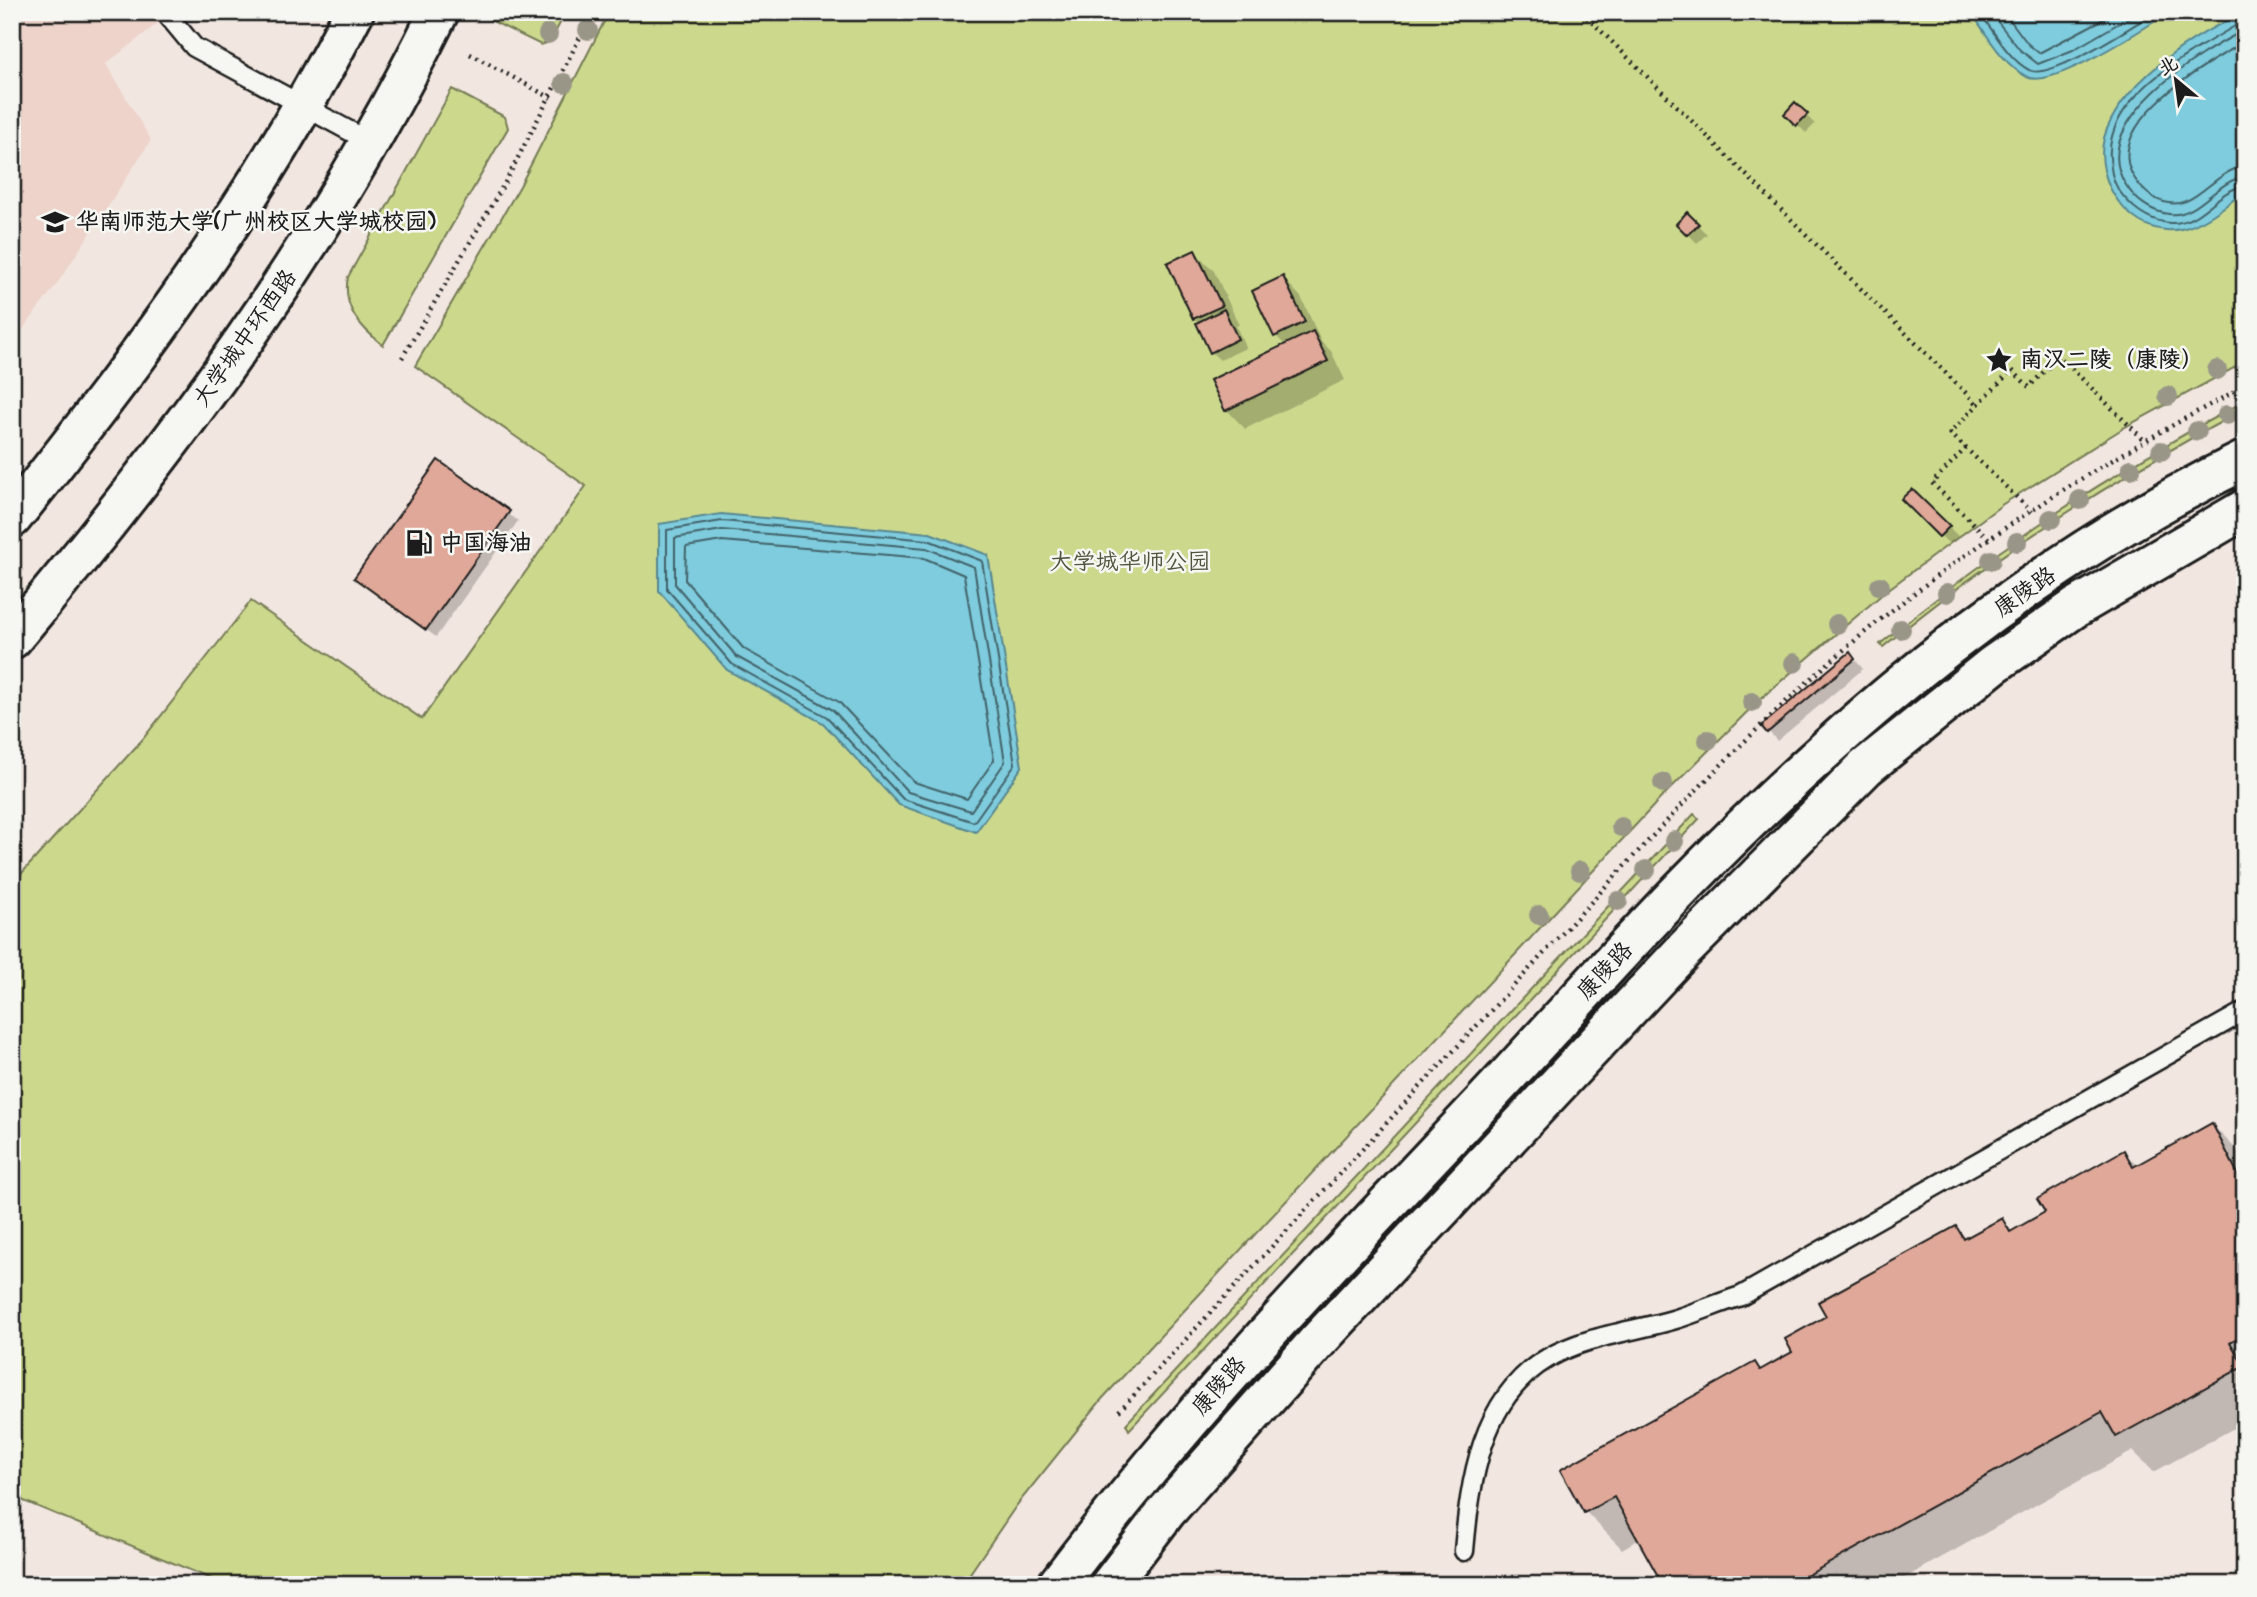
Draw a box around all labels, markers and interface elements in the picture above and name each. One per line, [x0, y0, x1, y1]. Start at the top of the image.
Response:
north arrow [2142, 46, 2212, 116]
text: 北 [2154, 50, 2183, 83]
place label: 华南师范大学(广州校区大学城校园) [76, 206, 436, 238]
school or university icon: 华南师范大学(广州校区大学城校园) [40, 207, 70, 237]
street label: 大学城中环西路 [186, 263, 304, 413]
place label: 南汉二陵（康陵） [2020, 344, 2204, 376]
place icon: 南汉二陵（康陵） [1984, 345, 2014, 375]
place label: 中国海油 [440, 527, 532, 559]
fuel station icon: 中国海油 [404, 528, 434, 558]
park label: 大学城华师公园 [1050, 546, 1211, 578]
street label: 康陵路 [1988, 559, 2062, 625]
street label: 康陵路 [1570, 935, 1640, 1007]
street label: 康陵路 [1184, 1349, 1254, 1423]

